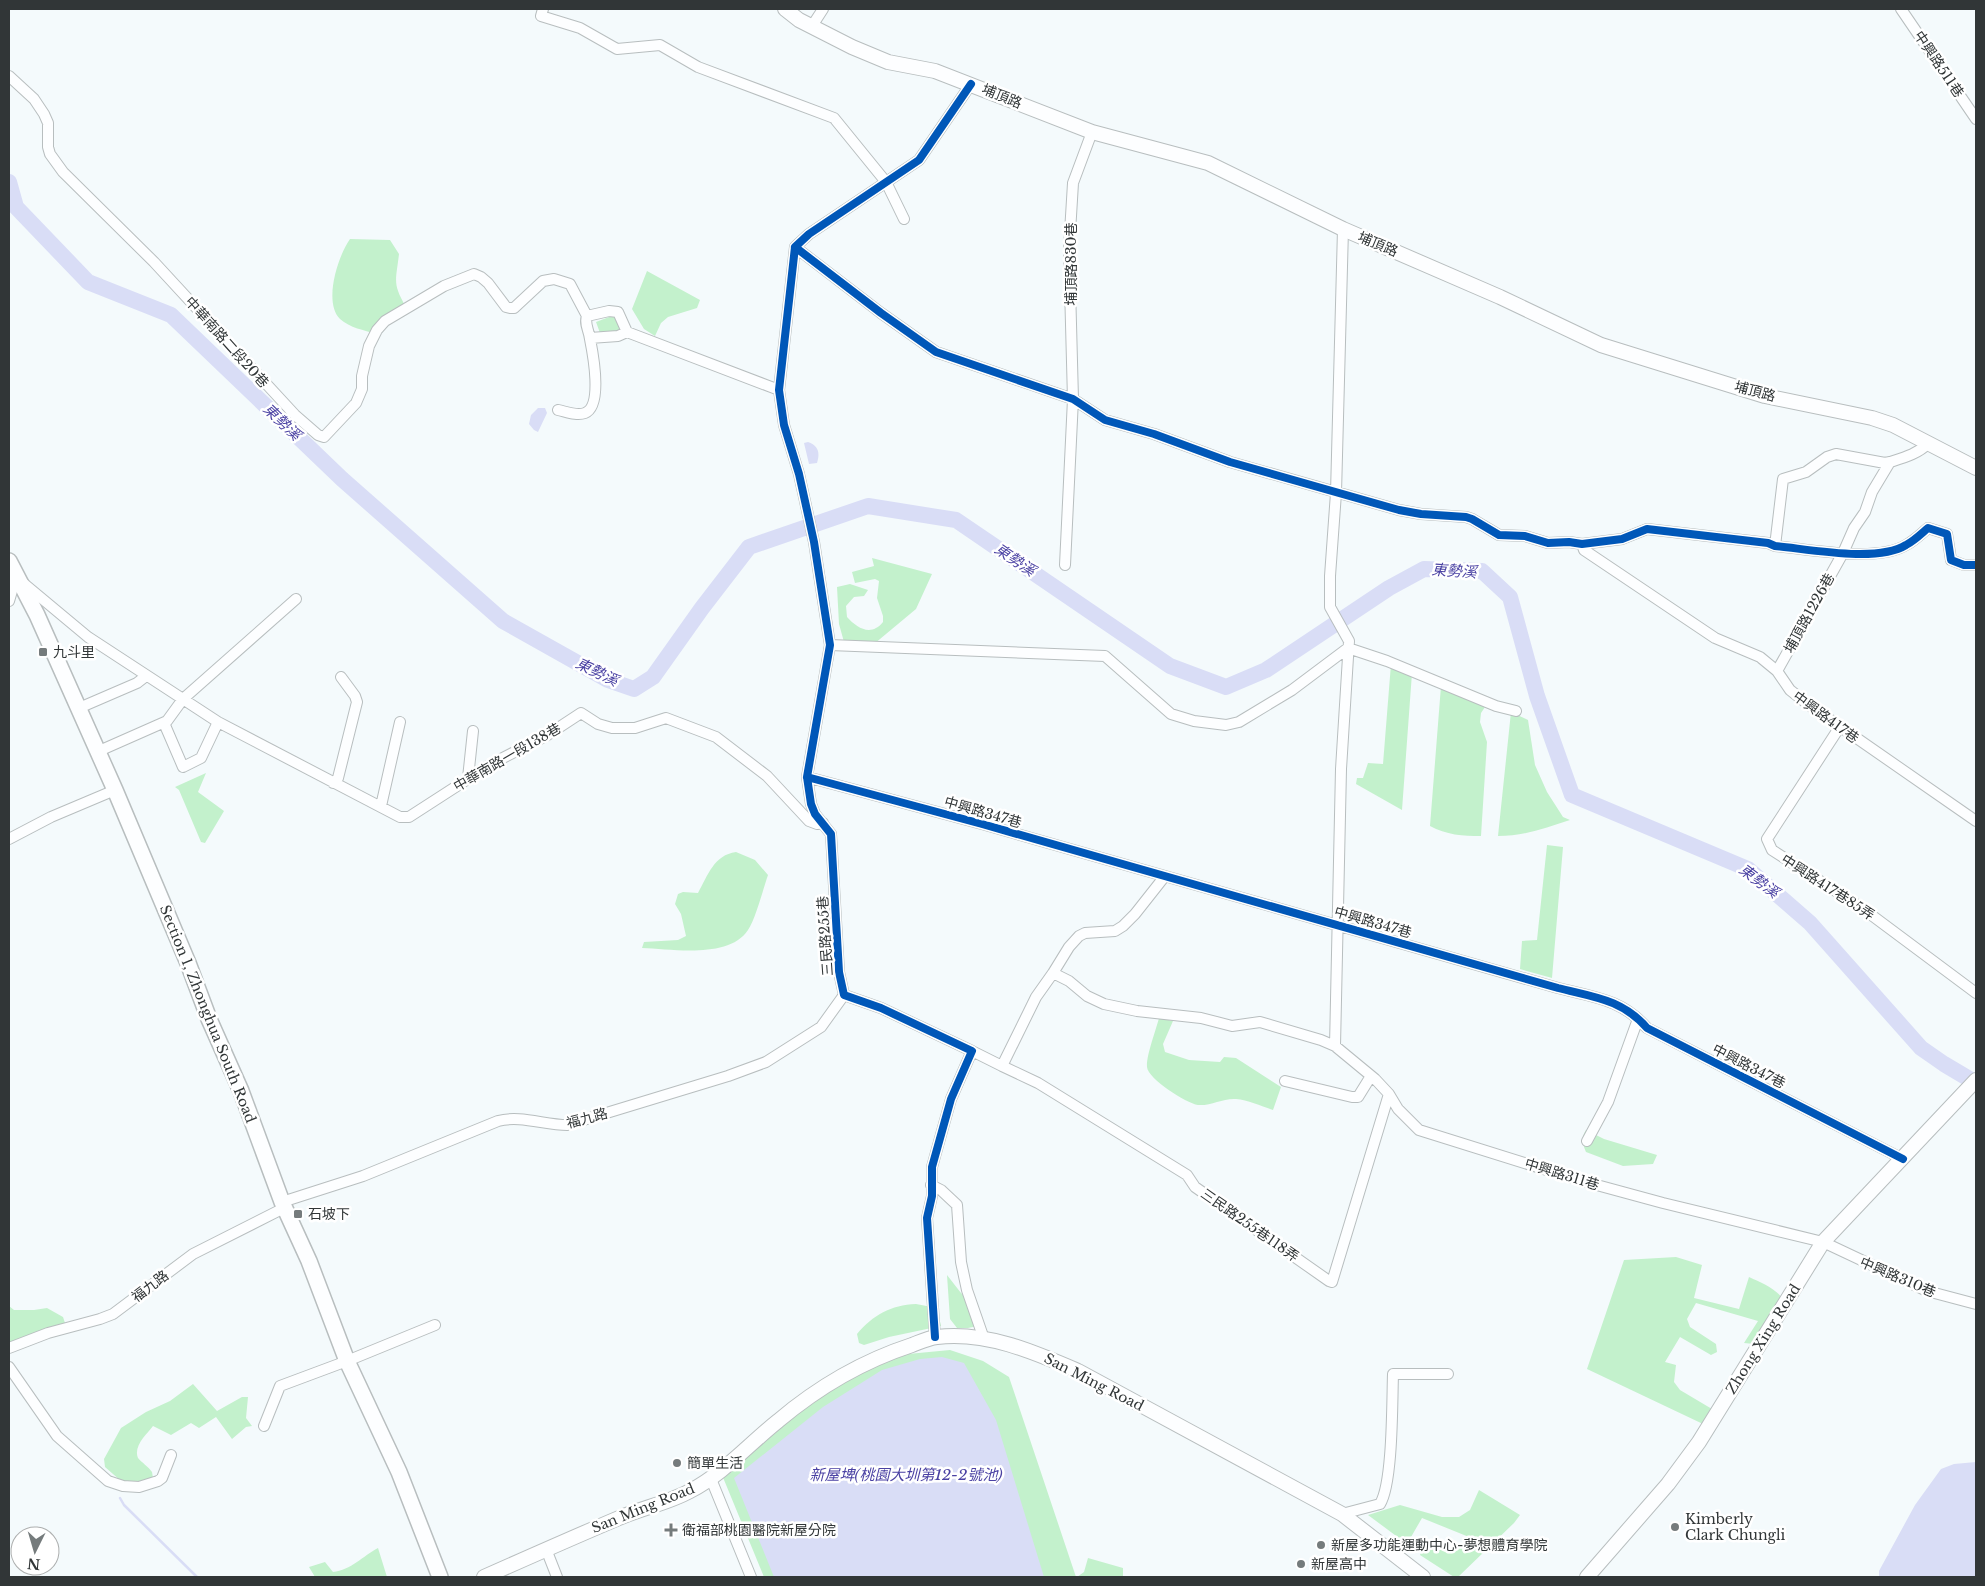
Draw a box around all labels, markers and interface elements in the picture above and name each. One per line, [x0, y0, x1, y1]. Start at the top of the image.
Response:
street label: 中興路511巷 [1910, 27, 1968, 101]
street label: 埔頂路 [979, 80, 1025, 112]
street label: 埔頂路830巷 [1062, 222, 1080, 306]
street label: 埔頂路 [1355, 228, 1401, 260]
street label: 中華南路二段20巷 [181, 293, 273, 391]
street label: 埔頂路 [1732, 377, 1778, 405]
water label: 東勢溪 [260, 399, 307, 445]
water label: 東勢溪 [991, 539, 1041, 581]
water label: 東勢溪 [1431, 559, 1479, 582]
street label: 埔頂路1226巷 [1780, 570, 1838, 656]
place label: 九斗里 [53, 643, 95, 661]
marker: 九斗里 [37, 646, 49, 658]
water label: 東勢溪 [573, 653, 623, 691]
street label: 中興路417巷 [1789, 687, 1863, 747]
street label: 中華南路一段138巷 [450, 719, 564, 795]
street label: 中興路347巷 [942, 792, 1024, 832]
street label: 中興路417巷85弄 [1778, 850, 1878, 924]
water label: 東勢溪 [1736, 859, 1785, 903]
street label: 三民路255巷 [813, 895, 837, 977]
street label: Section 1, Zhonghua South Road [156, 902, 260, 1126]
street label: 中興路347巷 [1332, 902, 1414, 942]
street label: 中興路347巷 [1709, 1040, 1789, 1092]
street label: 福九路 [564, 1104, 610, 1132]
street label: 中興路311巷 [1522, 1154, 1602, 1194]
street label: 三民路255巷118弄 [1198, 1185, 1302, 1265]
place label: 石坡下 [308, 1205, 350, 1223]
marker: 石坡下 [292, 1208, 304, 1220]
street label: 中興路310巷 [1857, 1253, 1939, 1301]
street label: 福九路 [128, 1266, 172, 1306]
street label: Zhong Xing Road [1722, 1280, 1804, 1397]
street label: San Ming Road [1041, 1349, 1147, 1415]
place label: 簡單生活 [687, 1454, 743, 1472]
marker: 簡單生活 [671, 1457, 683, 1469]
water label: 新屋埤(桃園大圳第12-2號池) [810, 1465, 1002, 1484]
street label: San Ming Road [589, 1479, 698, 1537]
place label: Kimberly Clark Chungli [1685, 1510, 1785, 1544]
place label: 衛福部桃園醫院新屋分院 [682, 1521, 836, 1539]
marker: Kimberly Clark Chungli [1669, 1521, 1681, 1533]
marker: 衛福部桃園醫院新屋分院 [664, 1523, 678, 1537]
north arrow [10, 1526, 60, 1576]
place label: 新屋多功能運動中心-夢想體育學院 [1331, 1536, 1547, 1554]
marker: 新屋多功能運動中心-夢想體育學院 [1315, 1539, 1327, 1551]
text: N [27, 1554, 41, 1573]
place label: 新屋高中 [1311, 1555, 1367, 1573]
marker: 新屋高中 [1295, 1558, 1307, 1570]

